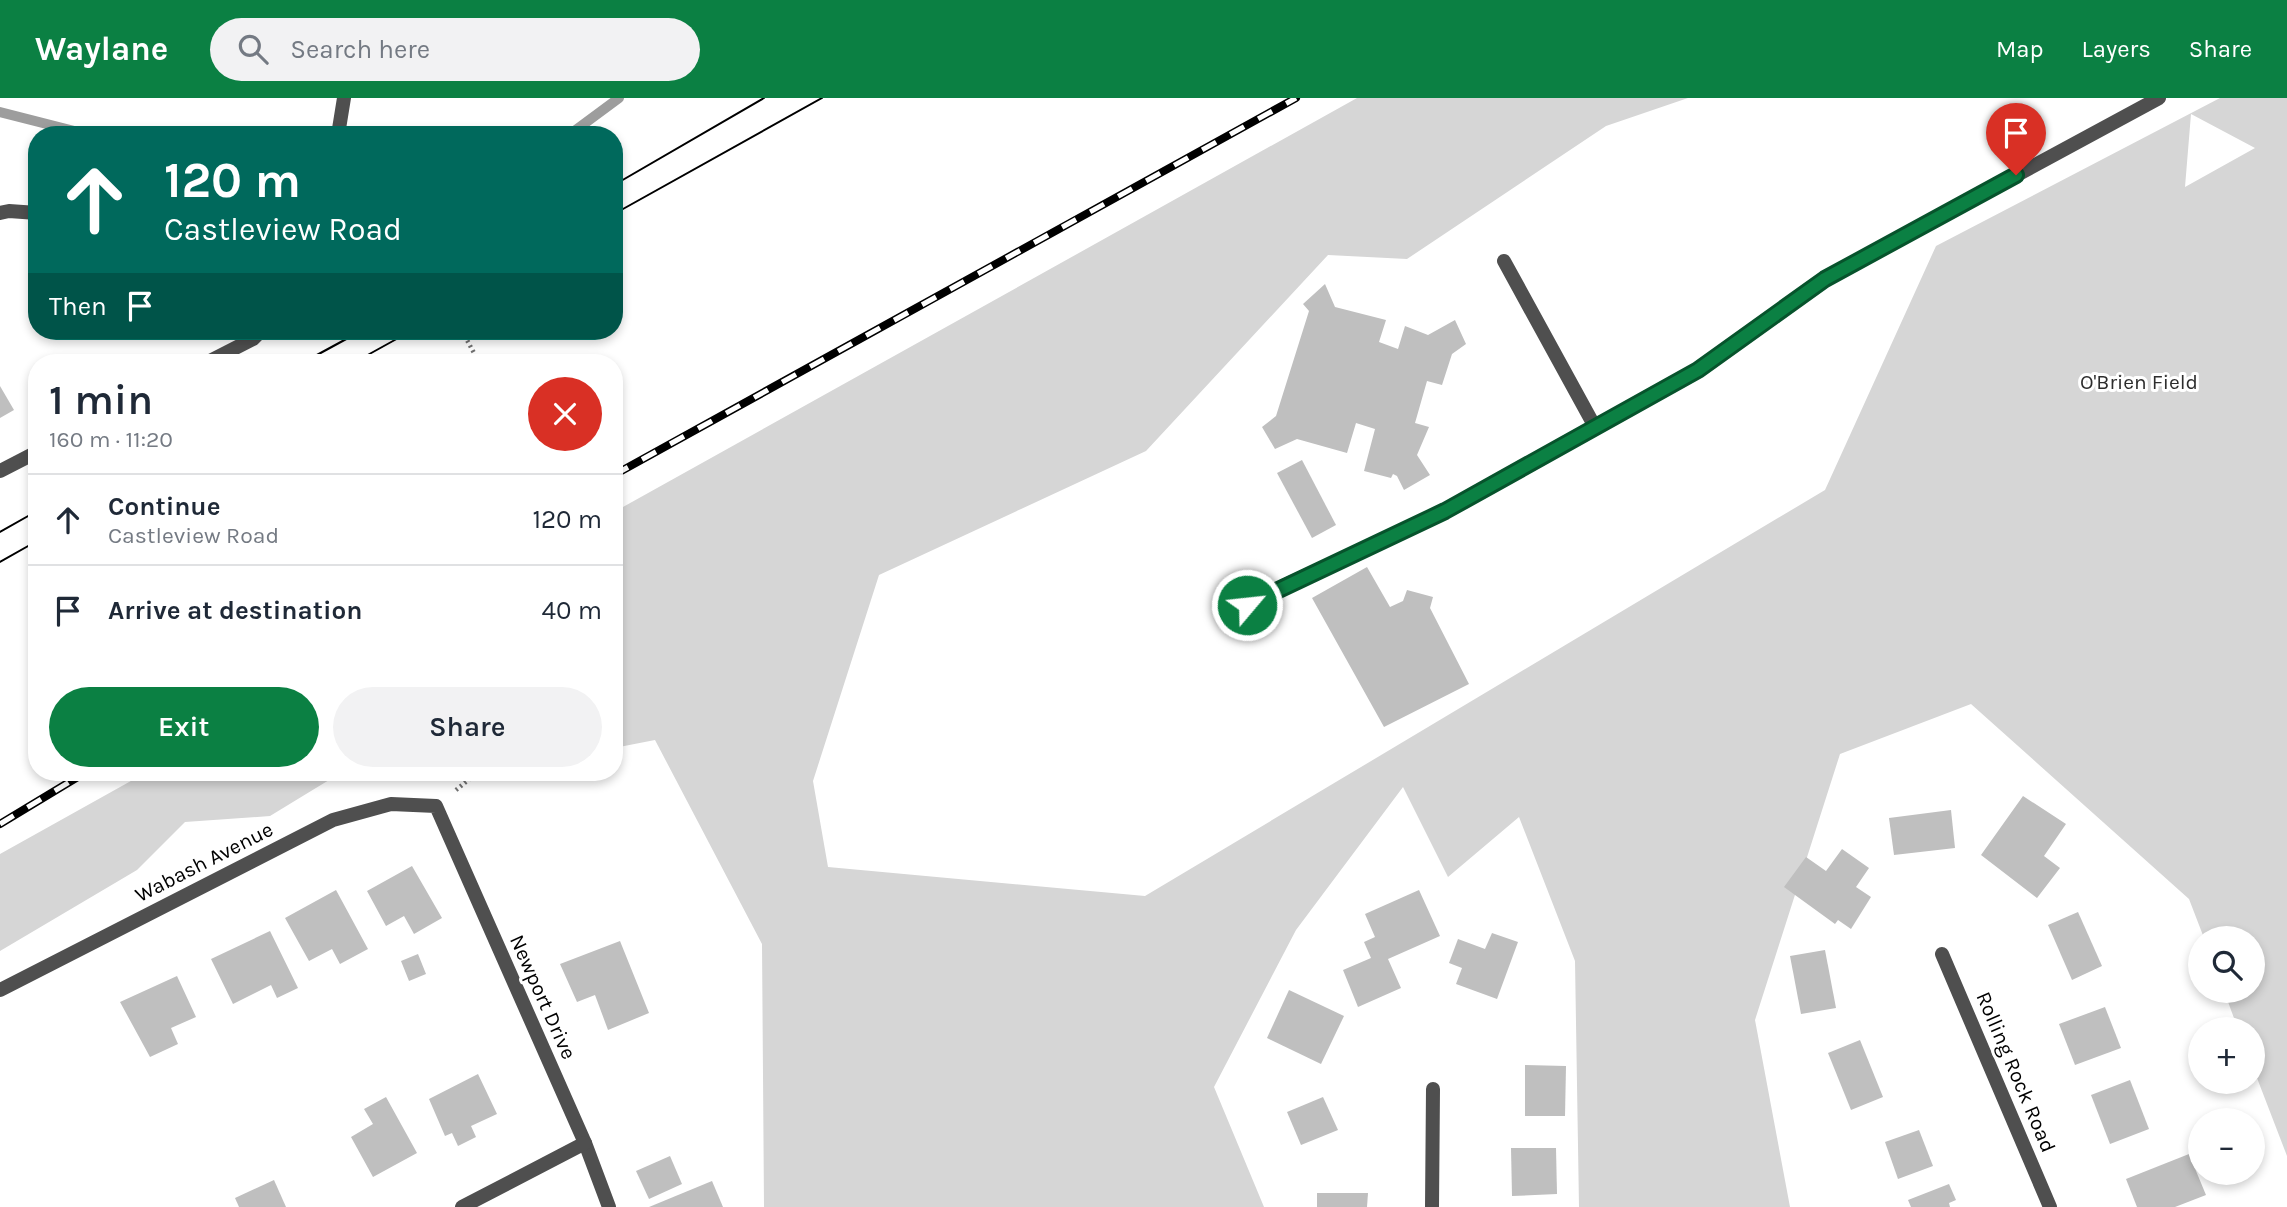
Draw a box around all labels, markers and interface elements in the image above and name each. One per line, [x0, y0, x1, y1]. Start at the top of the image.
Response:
search box [210, 18, 700, 81]
text: Waylane [35, 30, 168, 68]
icon: search [234, 30, 272, 68]
text: Search here [290, 34, 430, 65]
text: Map [1996, 35, 2044, 63]
text: Layers [2082, 35, 2151, 63]
text: Share [2189, 35, 2252, 63]
pin [1986, 103, 2046, 175]
icon: arrive [1997, 114, 2035, 152]
text: 120 m [164, 152, 301, 209]
icon: ahead [49, 154, 140, 245]
text: Castleview Road [164, 211, 402, 248]
icon: arrive [121, 287, 159, 325]
text: Then [49, 291, 107, 322]
park label: O'Brien Field [2080, 370, 2198, 394]
text: 1 min [49, 375, 153, 425]
button: close [528, 377, 602, 451]
text: 160 m · 11:20 [49, 426, 173, 453]
text: Continue [108, 491, 220, 522]
icon: ahead [49, 501, 87, 539]
text: 120 m [532, 504, 602, 535]
text: Castleview Road [108, 522, 279, 549]
position arrow [1210, 568, 1284, 642]
icon: arrive [49, 592, 87, 630]
text: Arrive at destination [108, 595, 362, 626]
text: 40 m [542, 595, 602, 626]
button: Exit [49, 687, 319, 767]
button: Share [333, 687, 602, 767]
street label: Wabash Avenue [131, 817, 277, 907]
map controls [2188, 926, 2265, 1185]
button: search [2188, 926, 2265, 1003]
street label: Newport Drive [505, 931, 581, 1063]
street label: Rolling Rock Road [1971, 988, 2061, 1156]
button: + [2188, 1017, 2265, 1094]
button: − [2188, 1108, 2265, 1185]

